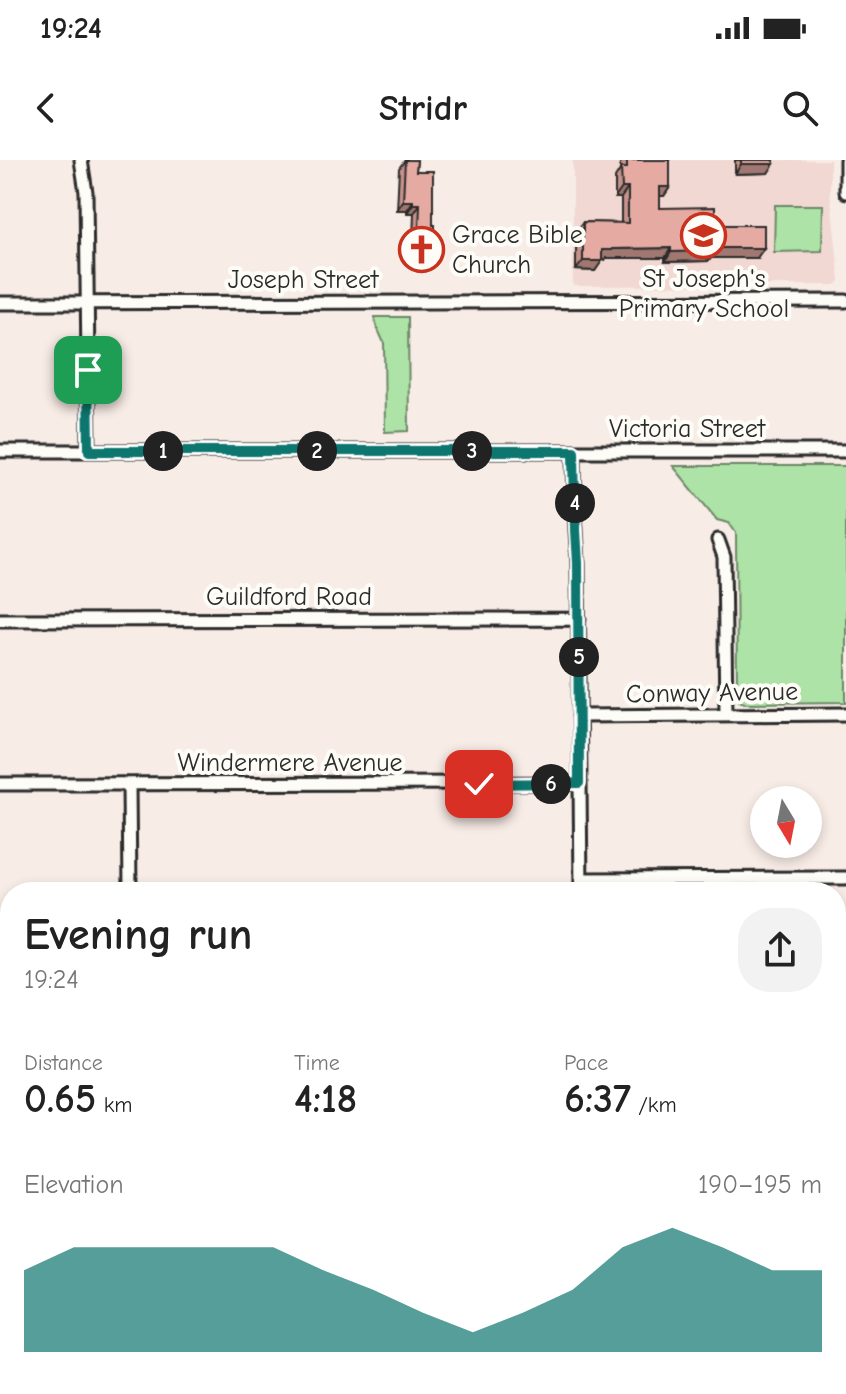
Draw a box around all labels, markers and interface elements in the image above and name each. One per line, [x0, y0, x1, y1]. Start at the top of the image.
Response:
text: 19:24 [40, 11, 102, 46]
icon: back [24, 86, 68, 130]
icon: search [778, 86, 822, 130]
text: Stridr [379, 88, 467, 129]
school or university icon: St Joseph's Primary School [680, 212, 728, 260]
place label: Grace Bible Church [452, 220, 583, 280]
church icon: Grace Bible Church [397, 226, 445, 274]
place label: St Joseph's Primary School [619, 264, 789, 324]
street label: Joseph Street [228, 265, 380, 295]
pin [54, 336, 122, 404]
icon: arrive [66, 348, 110, 392]
street label: Victoria Street [609, 414, 767, 444]
pin: 1 [143, 431, 183, 471]
pin: 2 [297, 431, 337, 471]
pin: 3 [452, 431, 492, 471]
text: 1 [159, 438, 167, 464]
text: 2 [312, 438, 322, 464]
text: 3 [467, 438, 477, 464]
pin: 4 [555, 483, 595, 523]
text: 4 [570, 490, 580, 516]
street label: Guildford Road [206, 582, 372, 612]
pin: 5 [559, 637, 599, 677]
text: 5 [573, 644, 585, 670]
street label: Conway Avenue [626, 677, 798, 709]
street label: Windermere Avenue [177, 748, 403, 778]
pin [445, 750, 513, 818]
icon: check [457, 762, 501, 806]
pin: 6 [531, 764, 571, 804]
text: 6 [545, 771, 557, 797]
north arrow [750, 786, 822, 858]
map controls [750, 786, 822, 858]
button: share [738, 908, 822, 992]
text: Evening run [24, 909, 252, 960]
text: 19:24 [24, 965, 79, 995]
text: Distance [24, 1050, 103, 1076]
text: Time [294, 1050, 340, 1076]
text: Pace [564, 1050, 608, 1076]
text: 0.65 [24, 1076, 96, 1122]
text: 4:18 [294, 1076, 357, 1122]
text: 6:37 [564, 1076, 631, 1122]
text: km [96, 1092, 132, 1118]
text: /km [631, 1092, 677, 1118]
text: Elevation [24, 1170, 124, 1200]
text: 190–195 m [698, 1170, 822, 1200]

